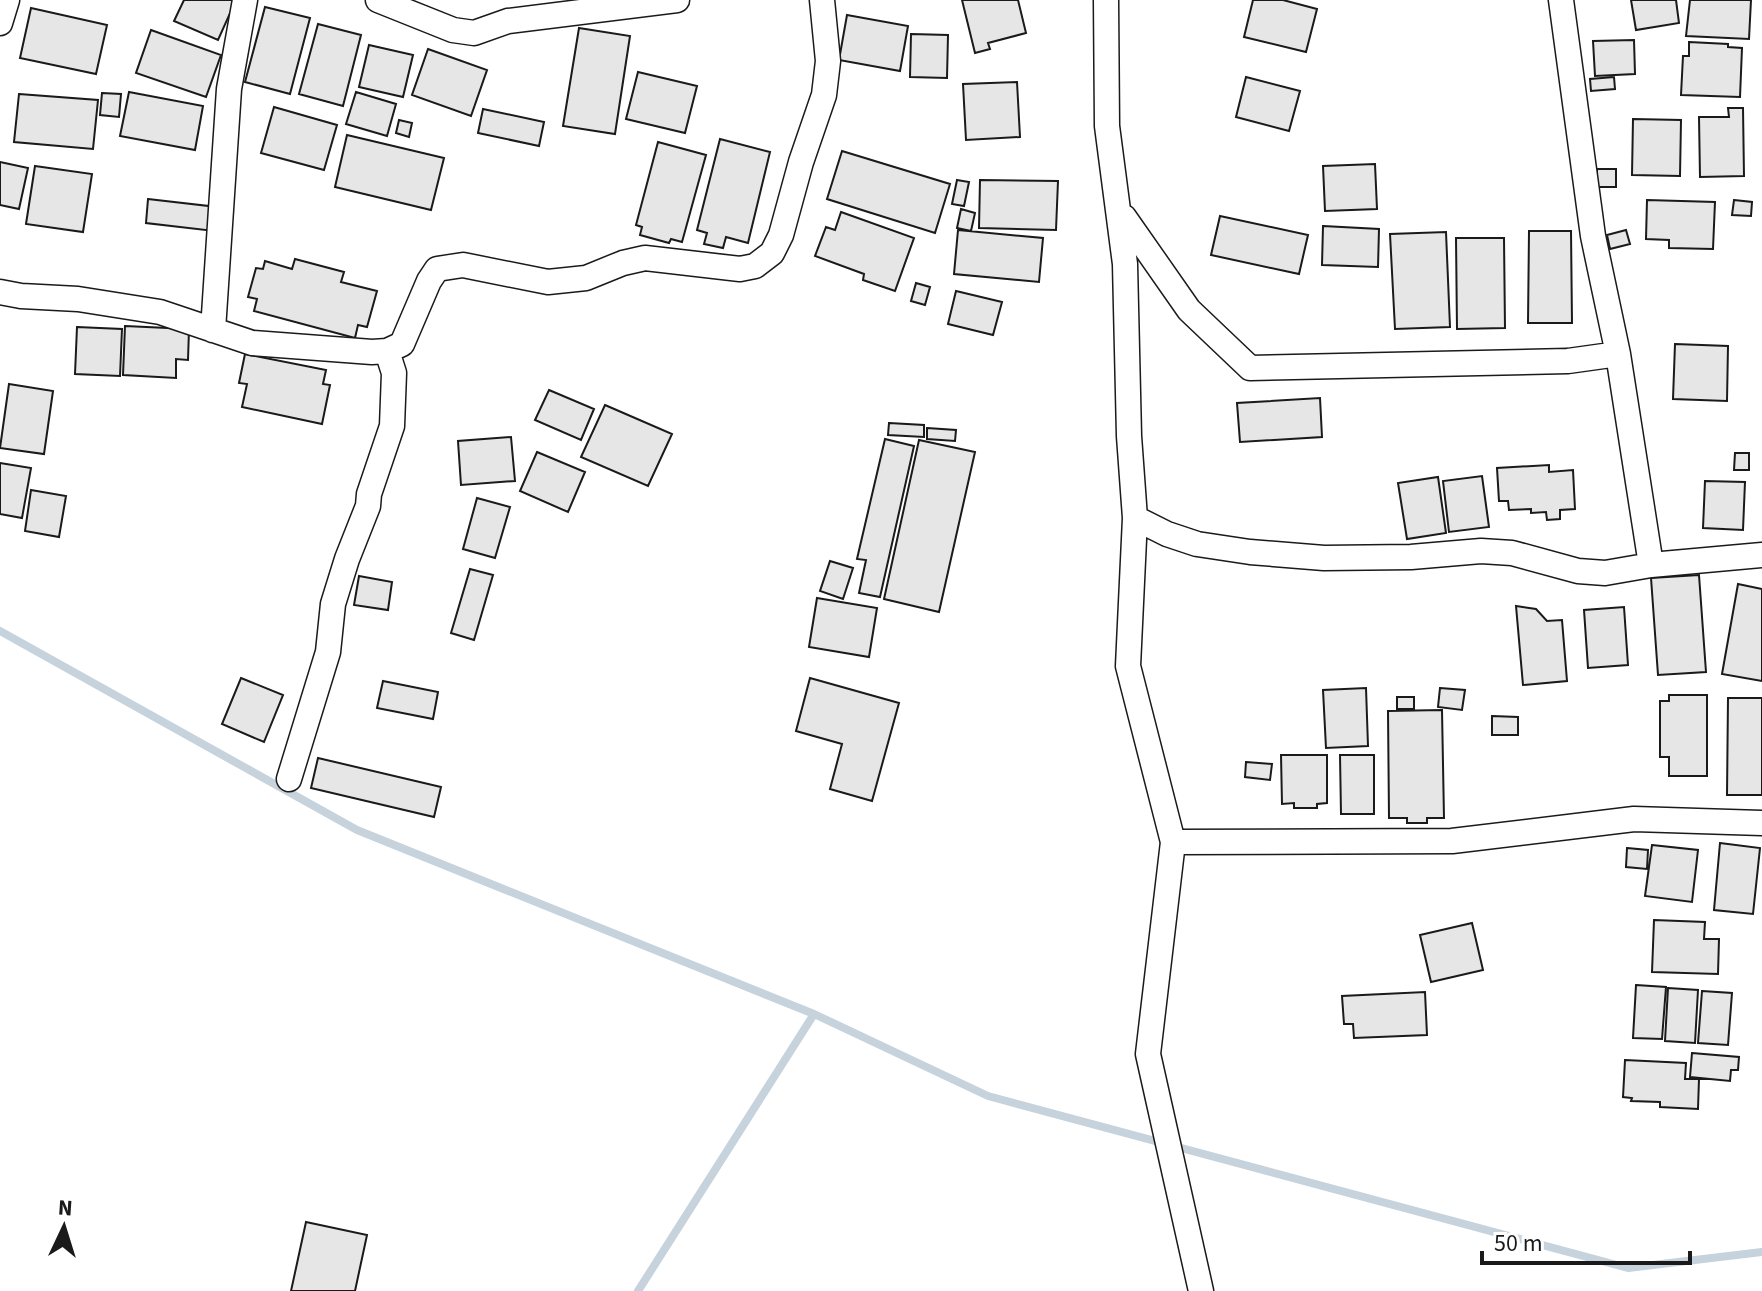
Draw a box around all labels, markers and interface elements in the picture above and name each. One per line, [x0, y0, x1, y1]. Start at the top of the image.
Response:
north arrow [24, 1187, 104, 1267]
text: N [57, 1192, 74, 1225]
scale bar [1482, 1215, 1690, 1265]
text: 50 m [1494, 1226, 1543, 1261]

